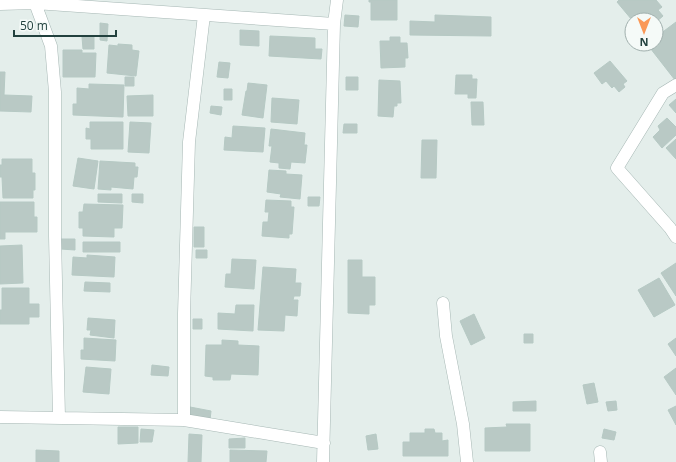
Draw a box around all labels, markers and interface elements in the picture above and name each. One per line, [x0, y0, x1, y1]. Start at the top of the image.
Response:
scale bar [14, 12, 116, 38]
north arrow [624, 12, 664, 52]
text: 50 m [20, 17, 48, 34]
text: N [640, 35, 648, 50]

